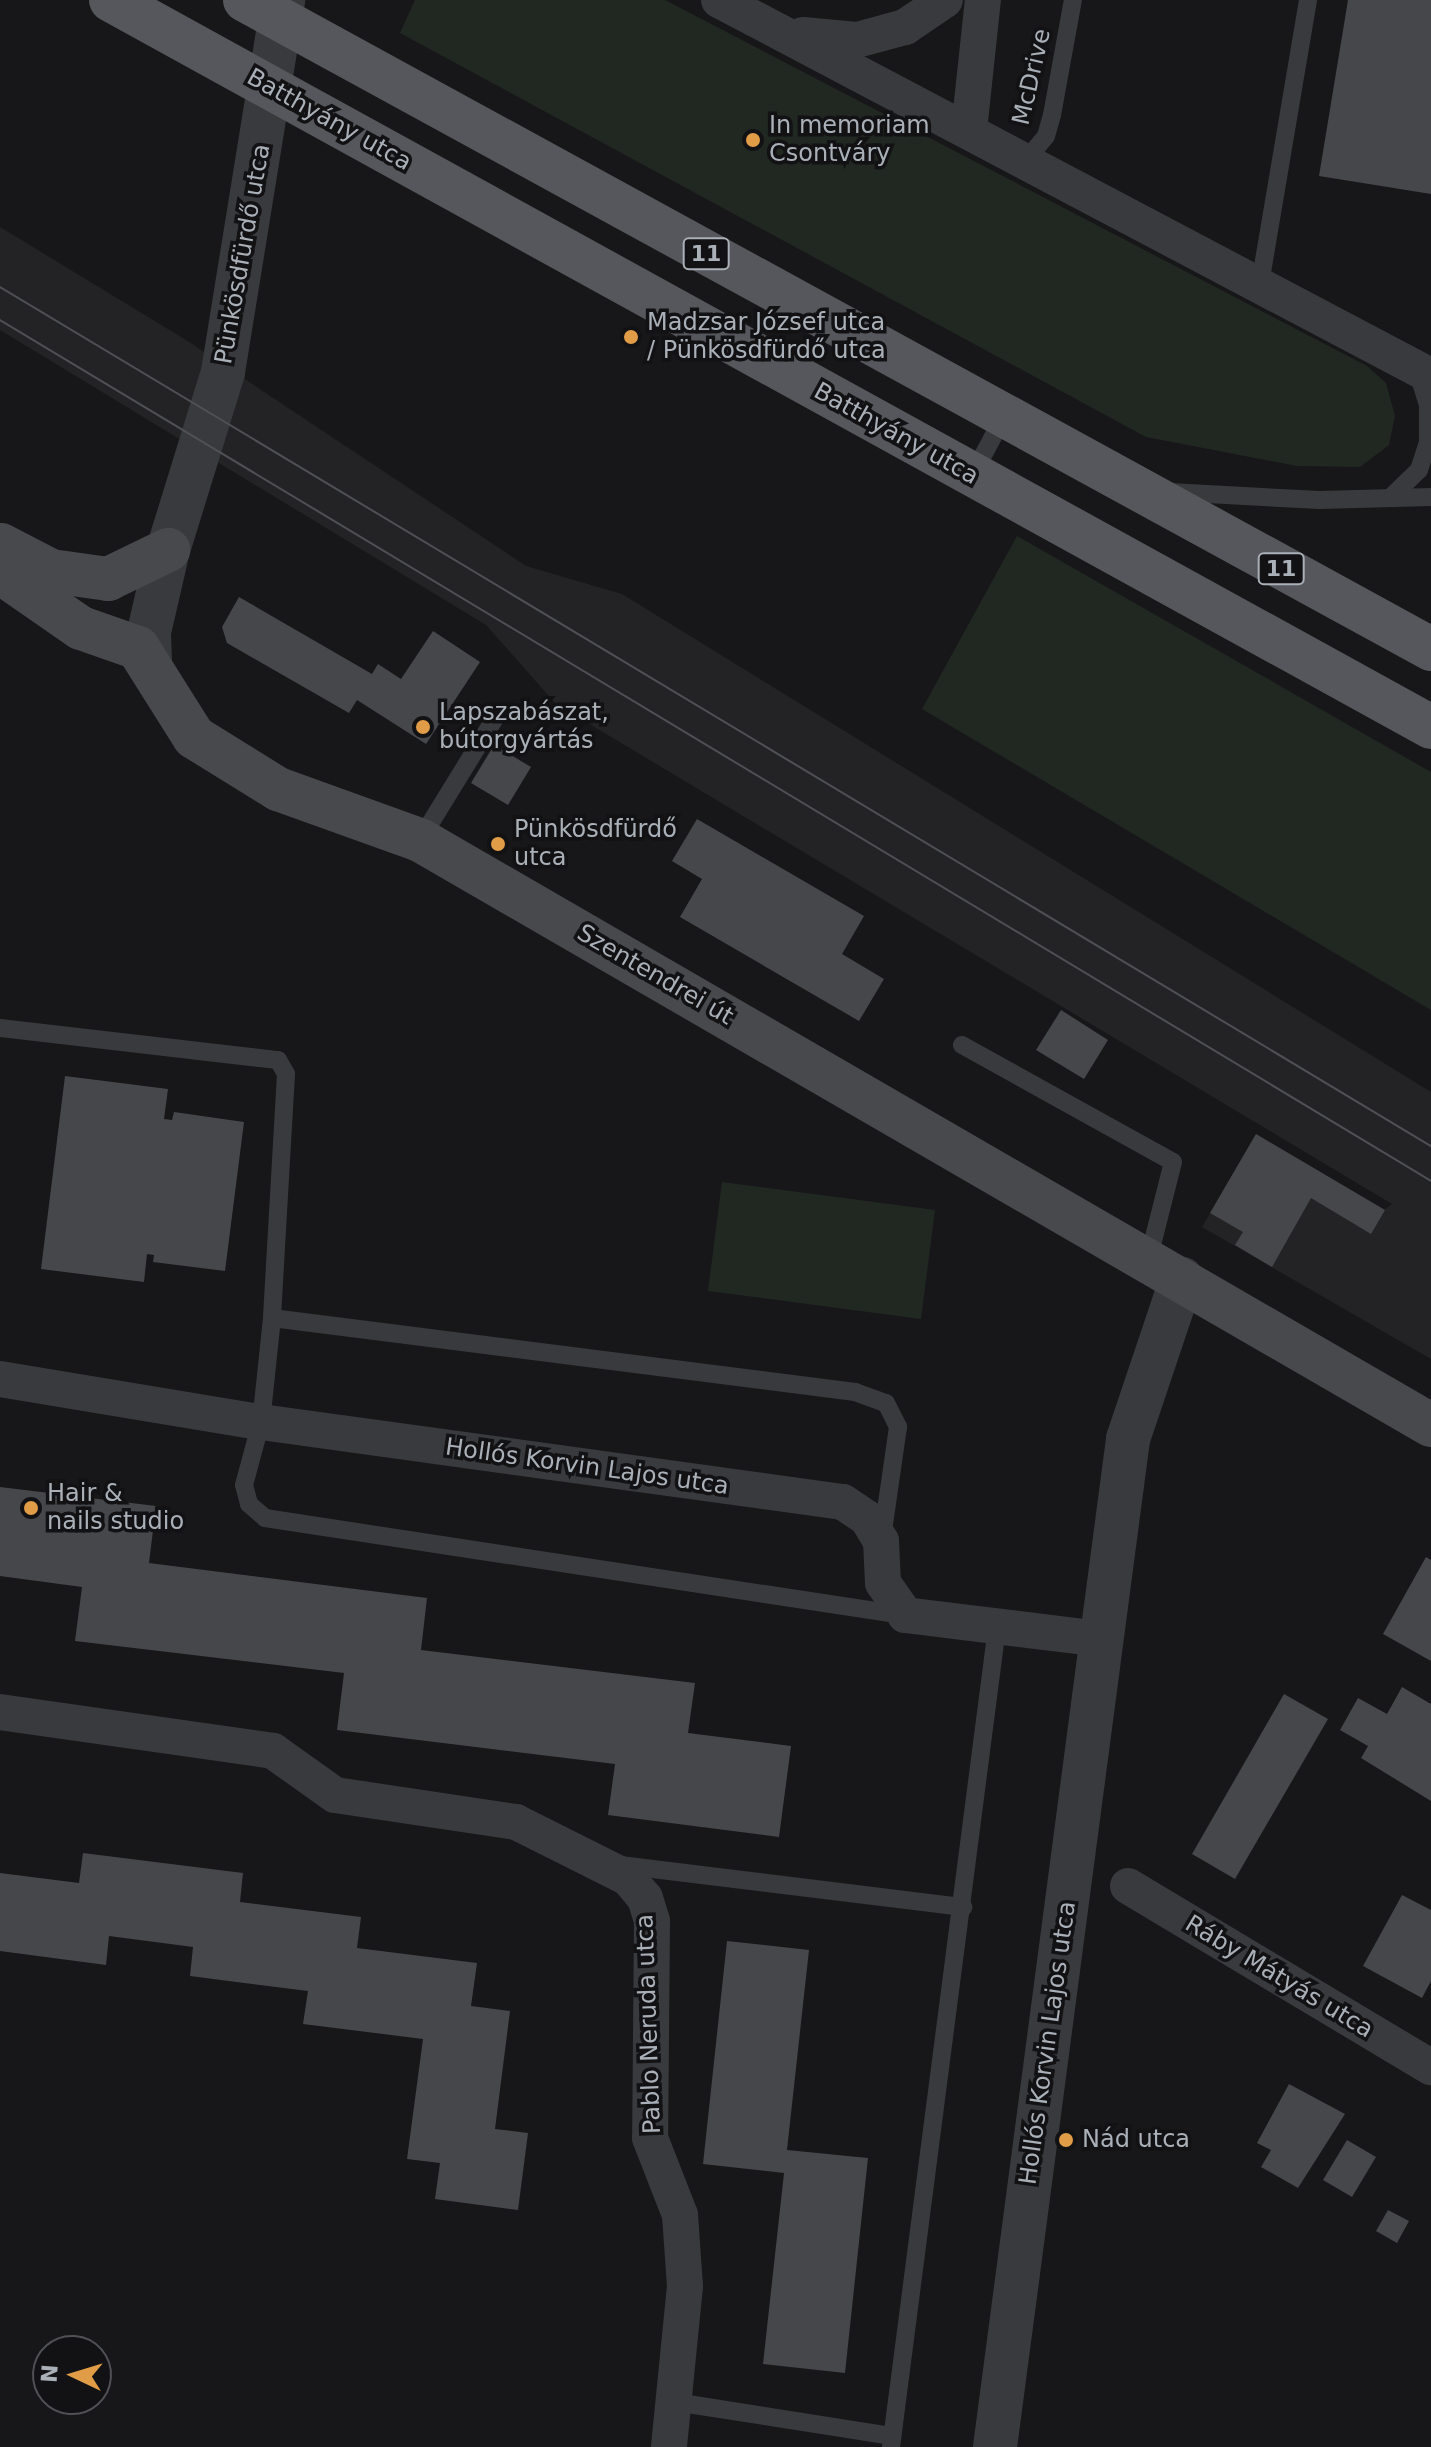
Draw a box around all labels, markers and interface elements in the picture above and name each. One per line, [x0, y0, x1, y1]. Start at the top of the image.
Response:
street label: McDrive [1007, 26, 1057, 128]
street label: Batthyány utca [242, 63, 416, 177]
place label: In memoriam Csontváry [769, 112, 930, 168]
marker: In memoriam Csontváry [744, 131, 762, 149]
street label: Pünkösdfürdő utca [209, 142, 277, 366]
road number: 11 [682, 236, 730, 272]
place label: Madzsar József utca / Pünkösdfürdő utca [647, 309, 886, 365]
marker: Madzsar József utca / Pünkösdfürdő utca [622, 328, 640, 346]
street label: Batthyány utca [809, 377, 983, 491]
road number: 11 [1257, 551, 1305, 587]
place label: Lapszabászat, bútorgyártás [439, 699, 609, 755]
marker: Lapszabászat, bútorgyártás [414, 718, 432, 736]
place label: Pünkösdfürdő utca [514, 816, 677, 872]
marker: Pünkösdfürdő utca [489, 835, 507, 853]
street label: Szentendrei út [572, 919, 738, 1031]
street label: Hollós Korvin Lajos utca [443, 1433, 731, 1501]
place label: Hair & nails studio [47, 1480, 184, 1536]
marker: Hair & nails studio [22, 1499, 40, 1517]
street label: Hollós Korvin Lajos utca [1014, 1899, 1082, 2187]
street label: Ráby Mátyás utca [1180, 1909, 1378, 2045]
street label: Pablo Neruda utca [631, 1913, 667, 2135]
place label: Nád utca [1082, 2126, 1190, 2154]
marker: Nád utca [1057, 2131, 1075, 2149]
north arrow [32, 2335, 112, 2415]
text: N [36, 2363, 63, 2383]

